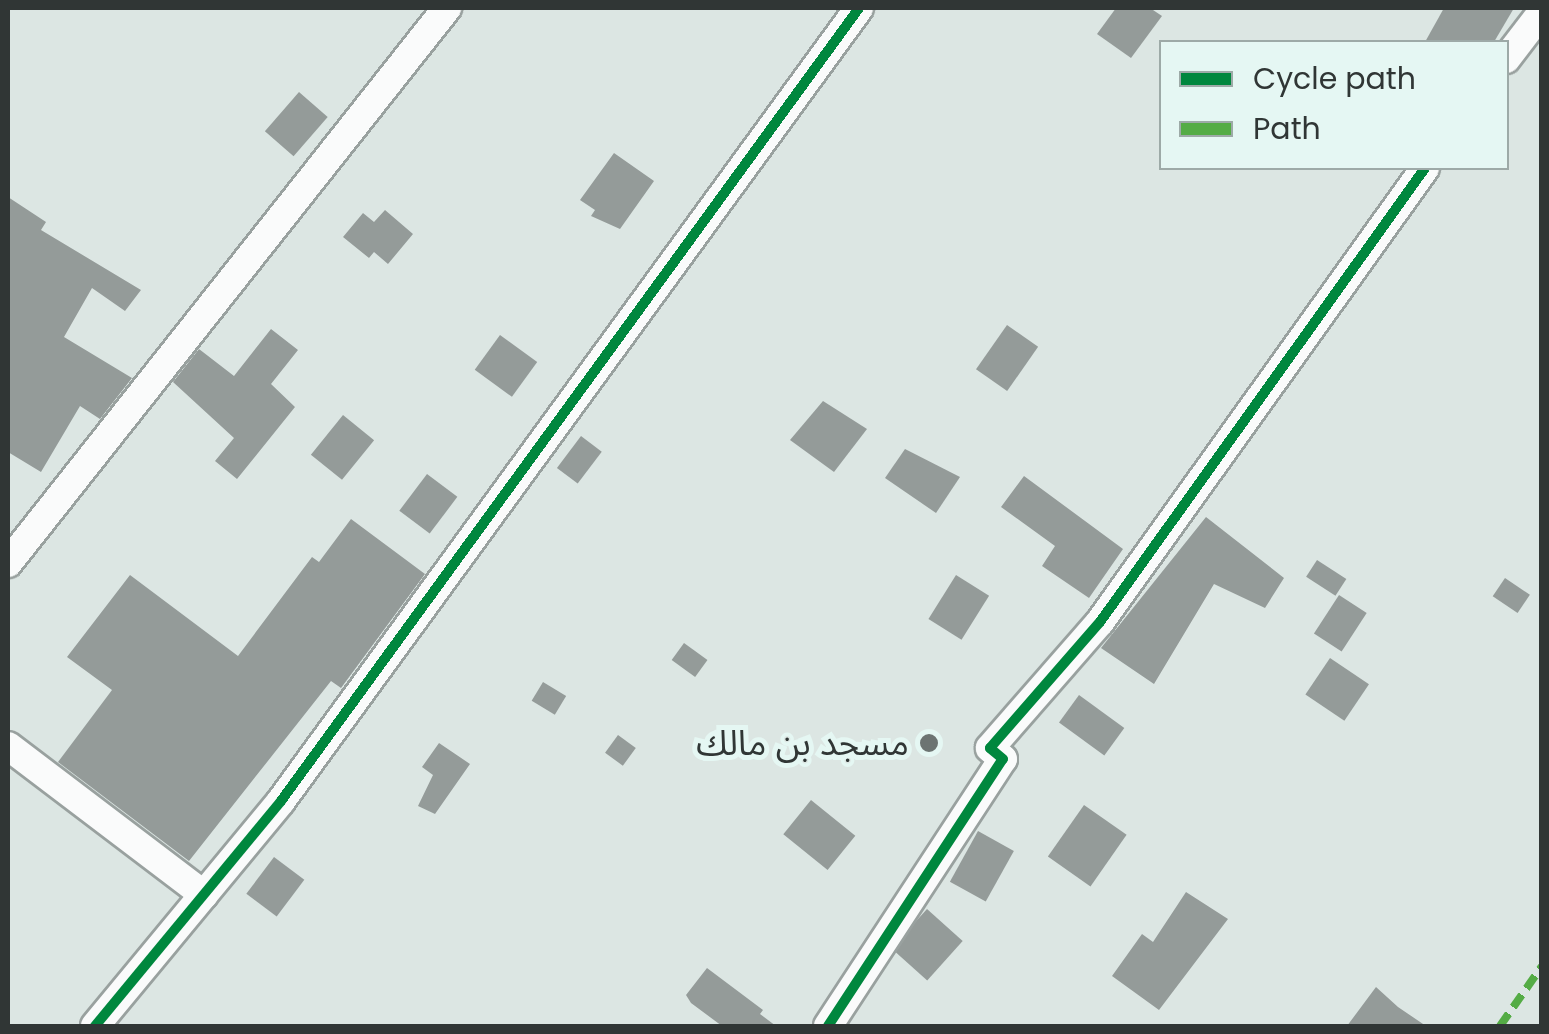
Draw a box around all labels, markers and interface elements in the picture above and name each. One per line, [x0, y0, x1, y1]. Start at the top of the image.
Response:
legend [1159, 40, 1509, 170]
text: Cycle path [1253, 57, 1416, 100]
text: Path [1253, 107, 1321, 150]
place label: مسجد بن مالك [696, 722, 909, 764]
marker: مسجد بن مالك [918, 732, 940, 754]

